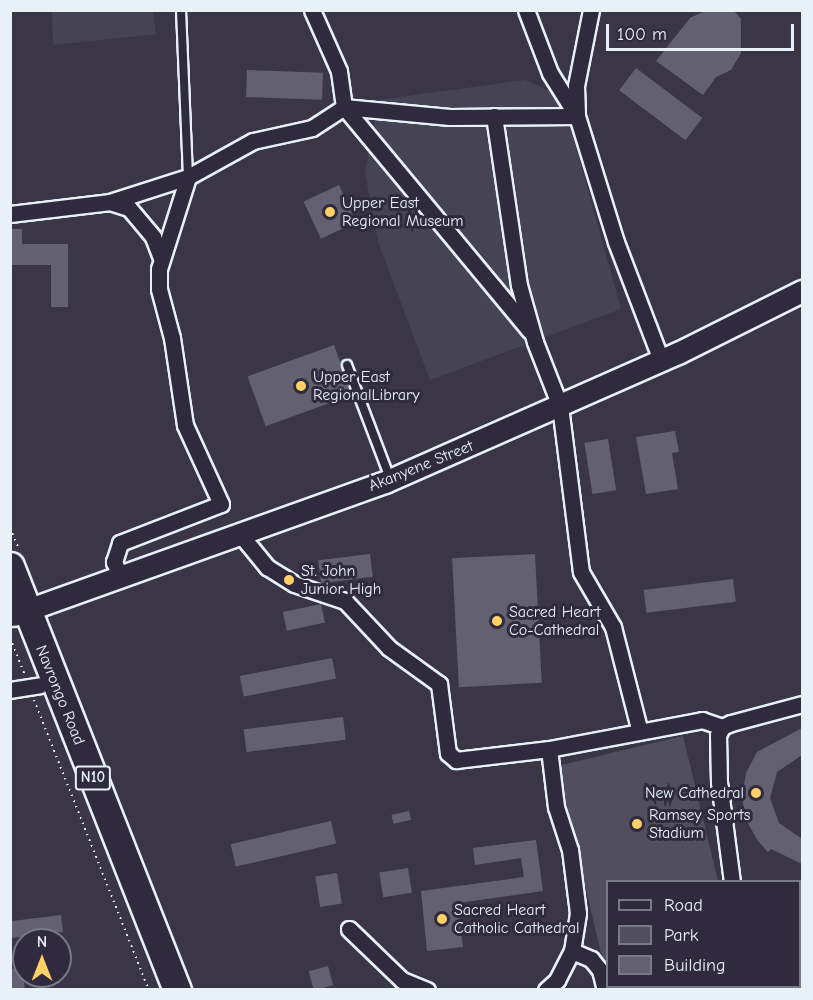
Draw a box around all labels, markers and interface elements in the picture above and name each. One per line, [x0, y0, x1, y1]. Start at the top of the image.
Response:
scale bar [609, 12, 796, 50]
text: 100 m [617, 24, 667, 45]
place label: Upper East Regional Museum [342, 193, 464, 231]
marker: Upper East Regional Museum [323, 205, 337, 219]
place label: Upper East RegionalLibrary [313, 367, 420, 405]
marker: Upper East RegionalLibrary [294, 379, 308, 393]
street label: Akanyene Street [366, 436, 476, 496]
place label: St. John Junior High [301, 561, 381, 599]
marker: St. John Junior High [282, 573, 296, 587]
place label: Sacred Heart Co-Cathedral [509, 602, 600, 640]
marker: Sacred Heart Co-Cathedral [490, 614, 504, 628]
street label: Navrongo Road [31, 642, 89, 748]
road number: N10 [74, 766, 112, 790]
place label: New Cathedral [645, 783, 744, 803]
marker: New Cathedral [749, 786, 763, 800]
place label: Ramsey Sports Stadium [649, 805, 750, 843]
marker: Ramsey Sports Stadium [630, 817, 644, 831]
legend [606, 880, 801, 988]
text: Road [664, 895, 703, 916]
place label: Sacred Heart Catholic Cathedral [454, 900, 579, 938]
marker: Sacred Heart Catholic Cathedral [435, 912, 449, 926]
text: Park [664, 925, 698, 946]
north arrow [12, 928, 72, 988]
text: N [37, 933, 47, 951]
text: Building [664, 955, 726, 976]

